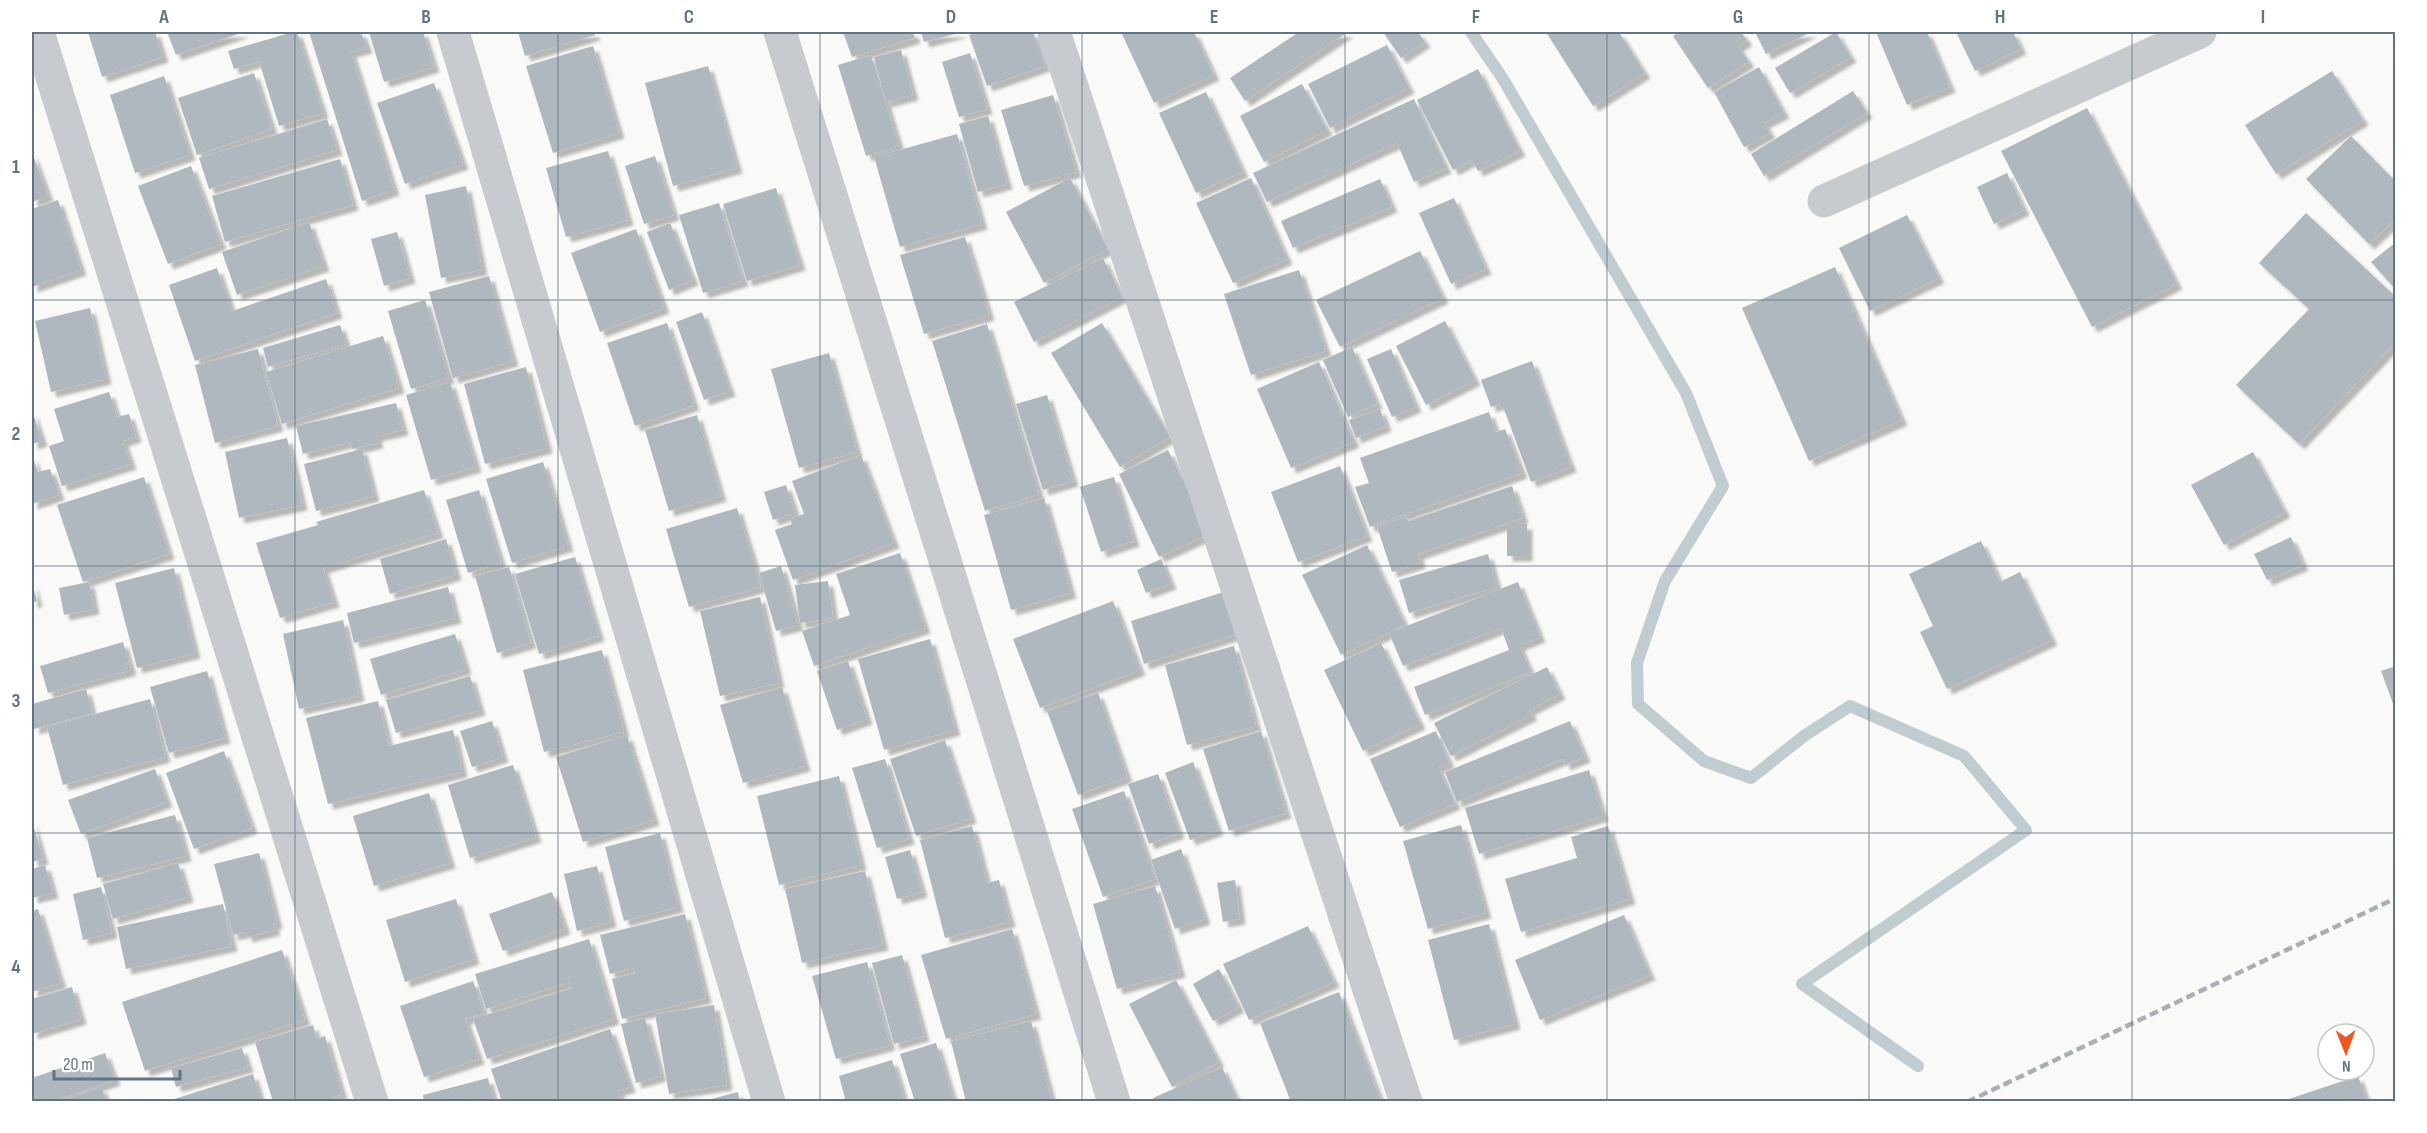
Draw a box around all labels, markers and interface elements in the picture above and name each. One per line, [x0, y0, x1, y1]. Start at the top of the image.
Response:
text: A [158, 5, 169, 29]
text: B [421, 5, 431, 29]
text: C [684, 5, 694, 29]
text: D [946, 5, 956, 29]
text: E [1210, 5, 1218, 29]
text: F [1472, 5, 1480, 29]
text: G [1733, 5, 1743, 29]
text: H [1995, 5, 2005, 29]
text: I [2261, 5, 2265, 29]
text: 1 [12, 155, 20, 179]
text: 2 [12, 422, 20, 446]
text: 3 [12, 689, 21, 713]
text: 4 [11, 955, 21, 979]
north arrow [2316, 1022, 2376, 1082]
scale bar [54, 1043, 180, 1081]
text: 20 m [63, 1054, 93, 1075]
text: N [2342, 1056, 2351, 1075]

